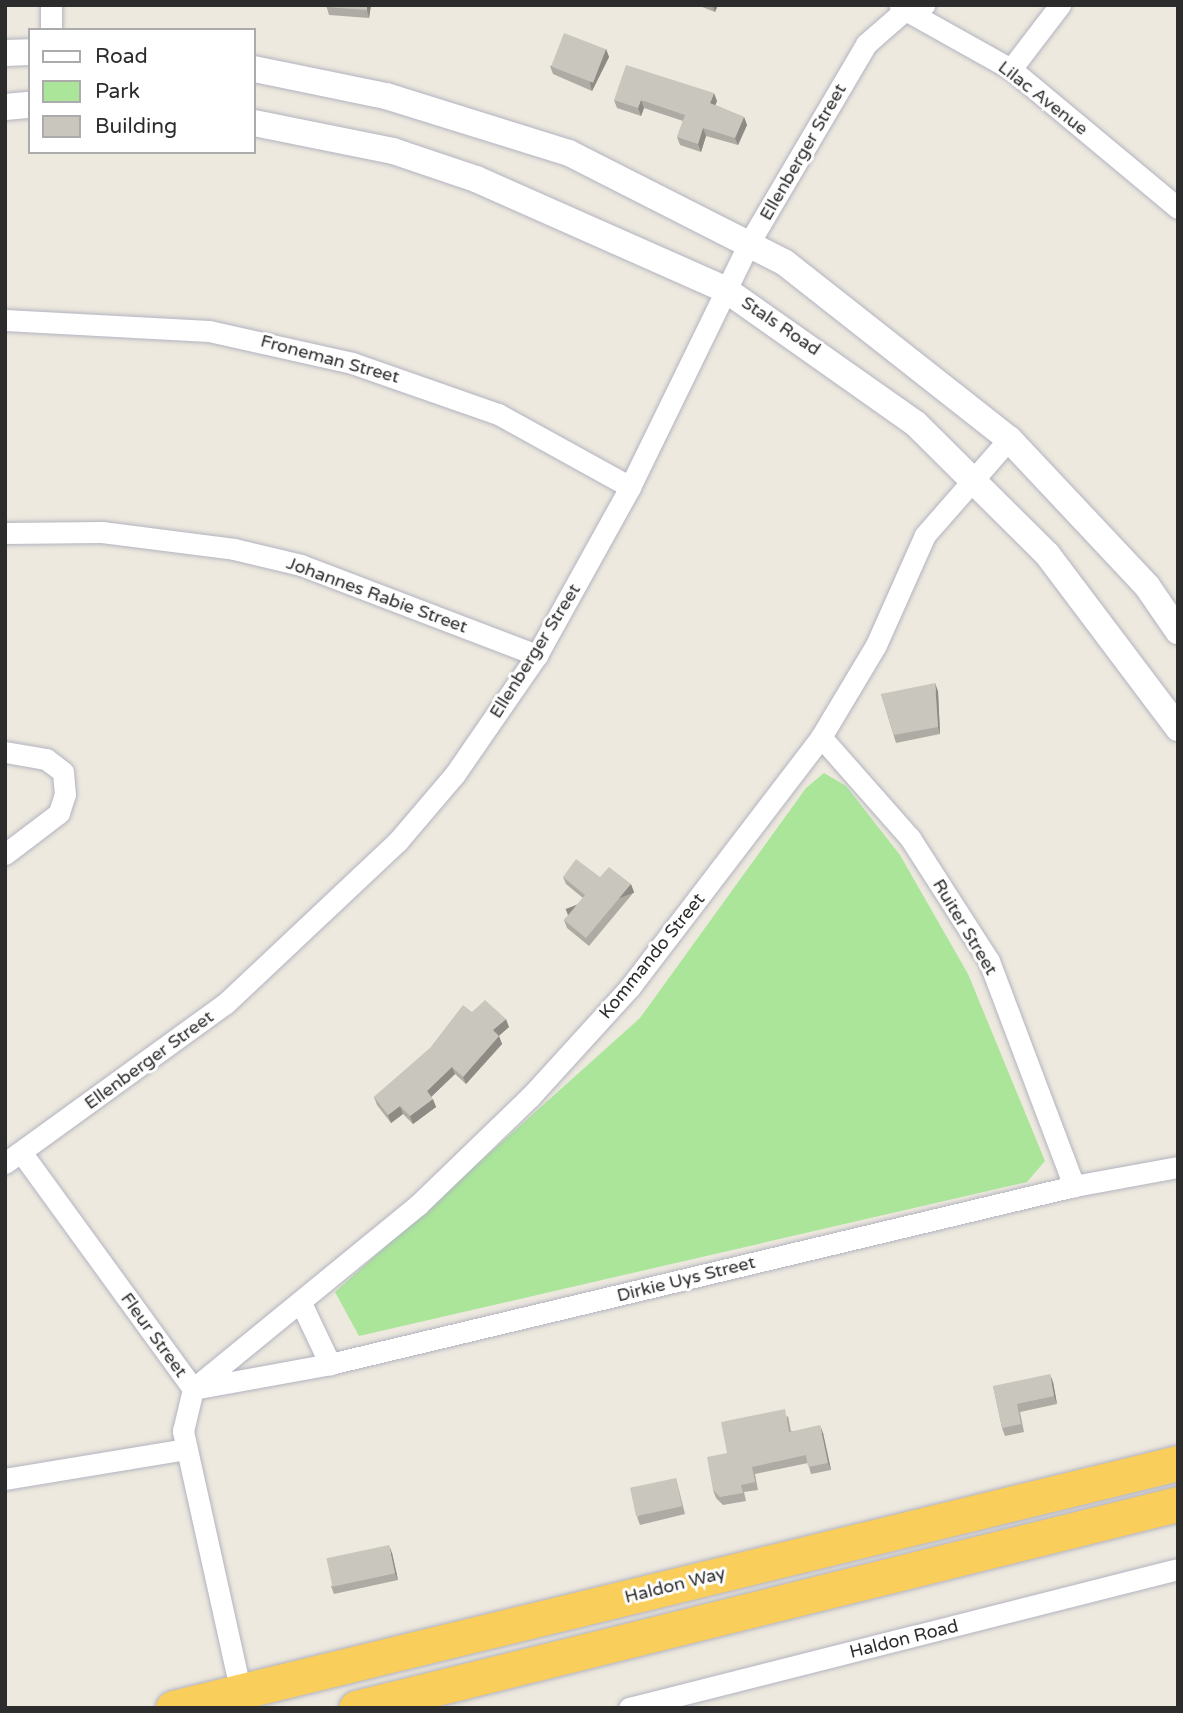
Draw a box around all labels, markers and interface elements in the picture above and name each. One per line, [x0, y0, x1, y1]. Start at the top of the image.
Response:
legend [28, 28, 256, 154]
text: Road [95, 44, 148, 69]
street label: Lilac Avenue [994, 56, 1092, 140]
text: Park [95, 79, 140, 104]
street label: Ellenberger Street [755, 80, 851, 224]
text: Building [95, 114, 177, 139]
street label: Stals Road [737, 292, 825, 360]
street label: Froneman Street [258, 330, 402, 388]
street label: Johannes Rabie Street [284, 552, 470, 638]
street label: Ellenberger Street [485, 580, 585, 722]
street label: Ruiter Street [928, 875, 1002, 979]
street label: Kommando Street [595, 889, 709, 1023]
street label: Ellenberger Street [80, 1006, 218, 1114]
street label: Dirkie Uys Street [615, 1251, 757, 1307]
street label: Fleur Street [116, 1288, 192, 1382]
street label: Haldon Way [622, 1562, 728, 1608]
street label: Haldon Road [847, 1615, 961, 1663]

